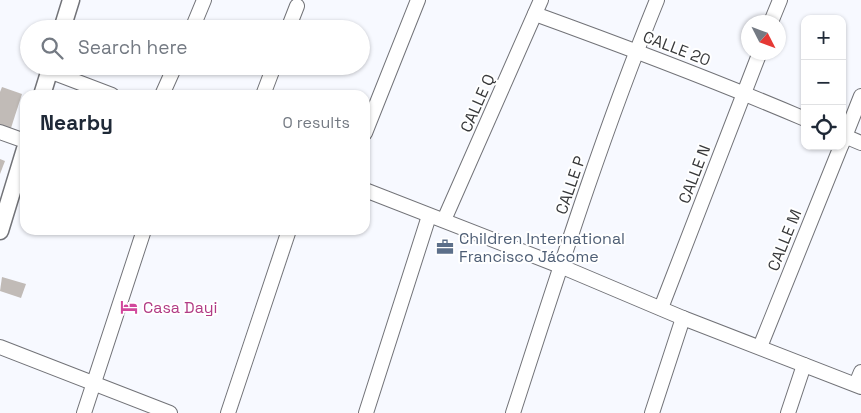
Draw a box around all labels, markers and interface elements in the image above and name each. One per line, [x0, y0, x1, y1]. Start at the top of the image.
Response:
north arrow [741, 15, 786, 60]
map controls [801, 15, 846, 150]
button: + [801, 15, 846, 60]
search box [20, 20, 370, 75]
street label: CALLE 20 [640, 26, 714, 71]
icon: search [38, 34, 66, 62]
text: Search here [78, 35, 188, 60]
button: − [801, 60, 846, 105]
street label: CALLE Q [455, 71, 500, 136]
button: locate [801, 105, 846, 150]
text: Nearby [40, 109, 113, 136]
text: 0 results [282, 112, 350, 133]
street label: CALLE N [674, 142, 715, 207]
street label: CALLE P [551, 153, 590, 217]
street label: CALLE M [763, 206, 806, 274]
place label: Children International Francisco Jácome [459, 228, 625, 267]
office icon: Children International Francisco Jácome [435, 237, 455, 257]
hotel icon: Casa Dayi [119, 297, 139, 317]
place label: Casa Dayi [143, 297, 217, 318]

